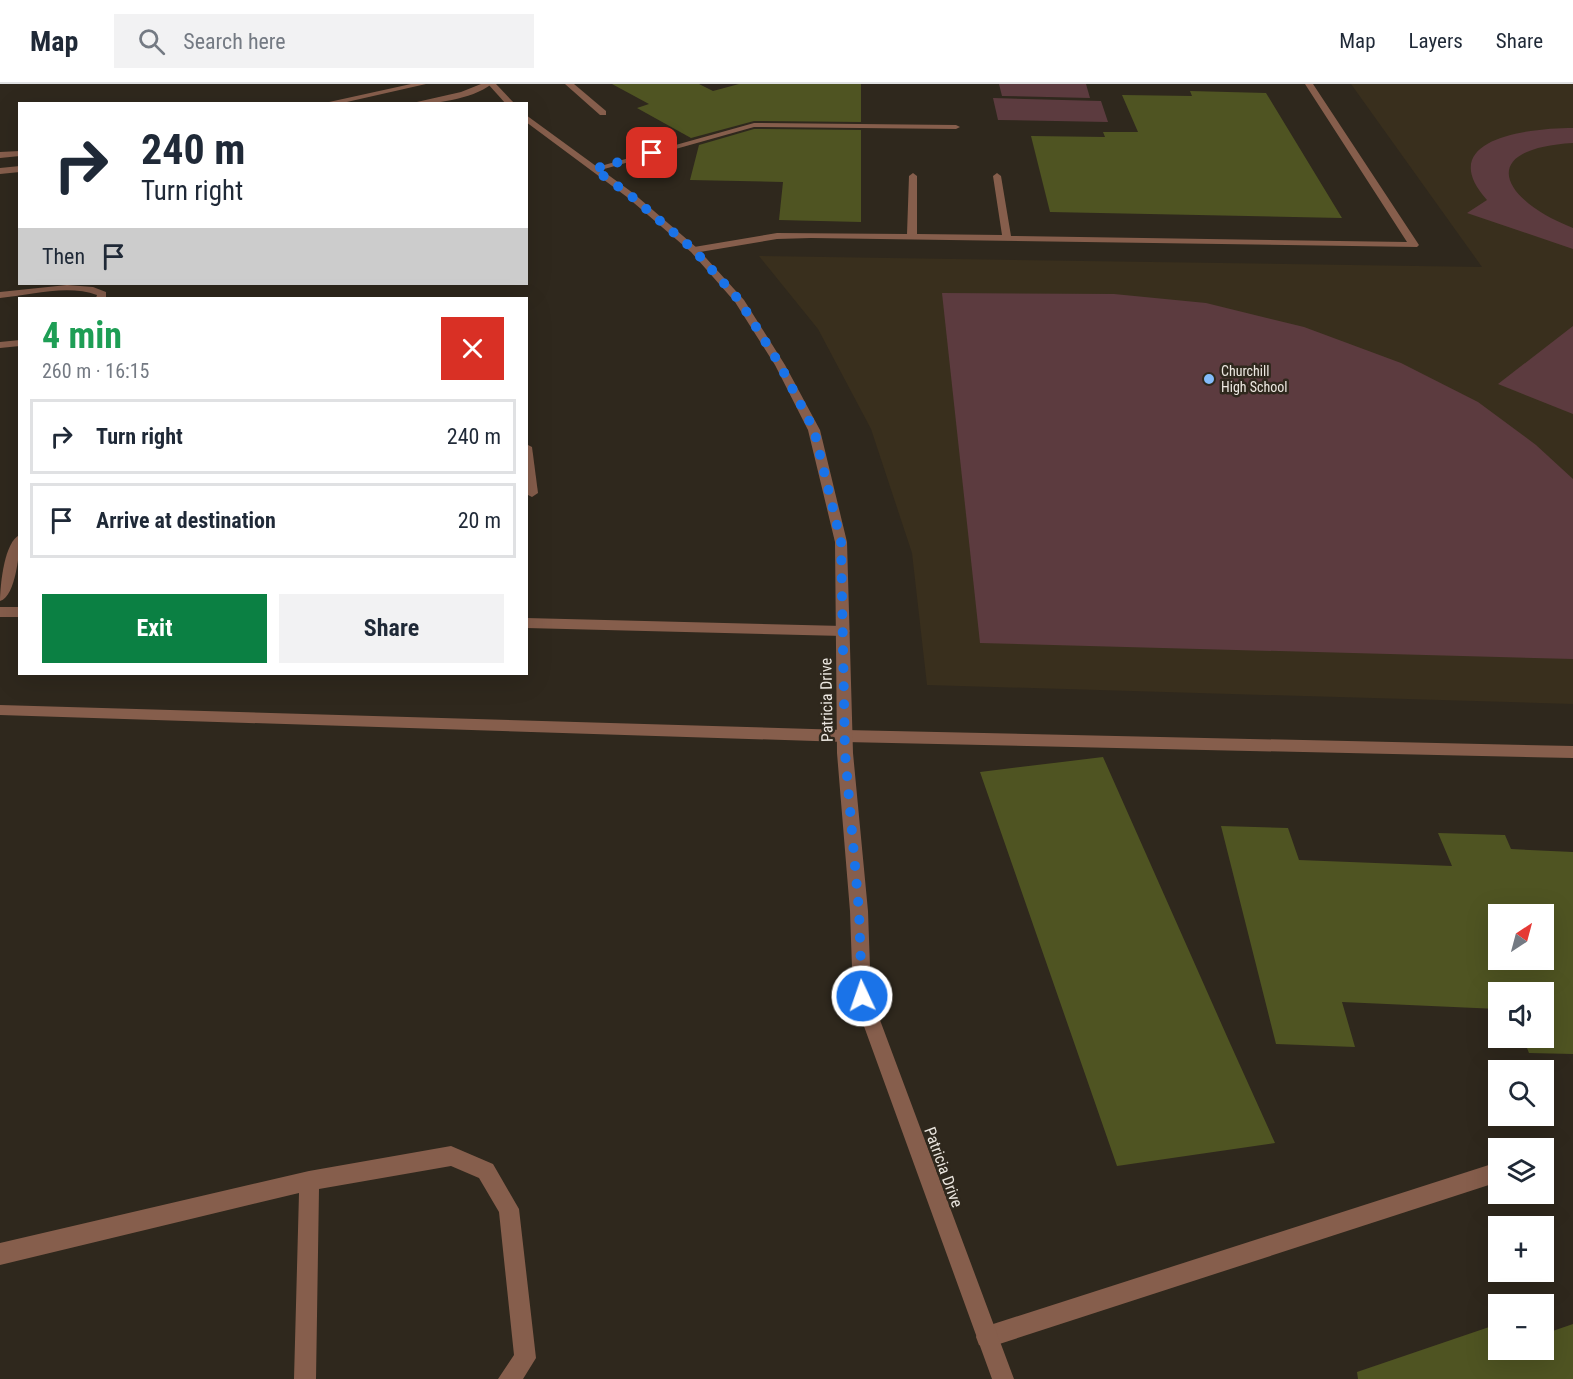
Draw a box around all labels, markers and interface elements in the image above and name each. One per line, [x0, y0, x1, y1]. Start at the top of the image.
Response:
search box [114, 14, 534, 68]
text: Map [30, 25, 78, 58]
icon: search [135, 25, 168, 58]
text: Search here [183, 29, 286, 54]
text: Map [1339, 29, 1376, 53]
text: Layers [1409, 29, 1463, 53]
text: Share [1496, 29, 1543, 53]
text: 240 m [141, 125, 246, 174]
icon: right [42, 126, 120, 204]
pin [626, 127, 677, 178]
icon: arrive [635, 136, 668, 169]
text: Turn right [141, 175, 243, 207]
icon: arrive [97, 240, 130, 273]
text: Then [42, 244, 85, 269]
text: 4 min [42, 315, 122, 357]
button: close [441, 317, 504, 380]
text: 260 m · 16:15 [42, 359, 149, 383]
place label: Churchill High School [1221, 363, 1288, 395]
marker: Churchill High School [1202, 372, 1216, 386]
icon: right [45, 420, 78, 453]
text: Turn right [96, 424, 183, 449]
text: 240 m [447, 424, 501, 449]
icon: arrive [45, 504, 78, 537]
text: Arrive at destination [96, 508, 276, 533]
text: 20 m [458, 508, 501, 533]
button: Exit [42, 594, 267, 663]
button: Share [279, 594, 504, 663]
street label: Patricia Drive [816, 658, 837, 742]
north arrow [1488, 904, 1554, 970]
map controls [1488, 904, 1554, 1360]
position arrow [830, 964, 894, 1028]
button: sound [1488, 982, 1554, 1048]
button: search [1488, 1060, 1554, 1126]
street label: Patricia Drive [920, 1124, 967, 1210]
button: layers [1488, 1138, 1554, 1204]
button: + [1488, 1216, 1554, 1282]
button: − [1488, 1294, 1554, 1360]

